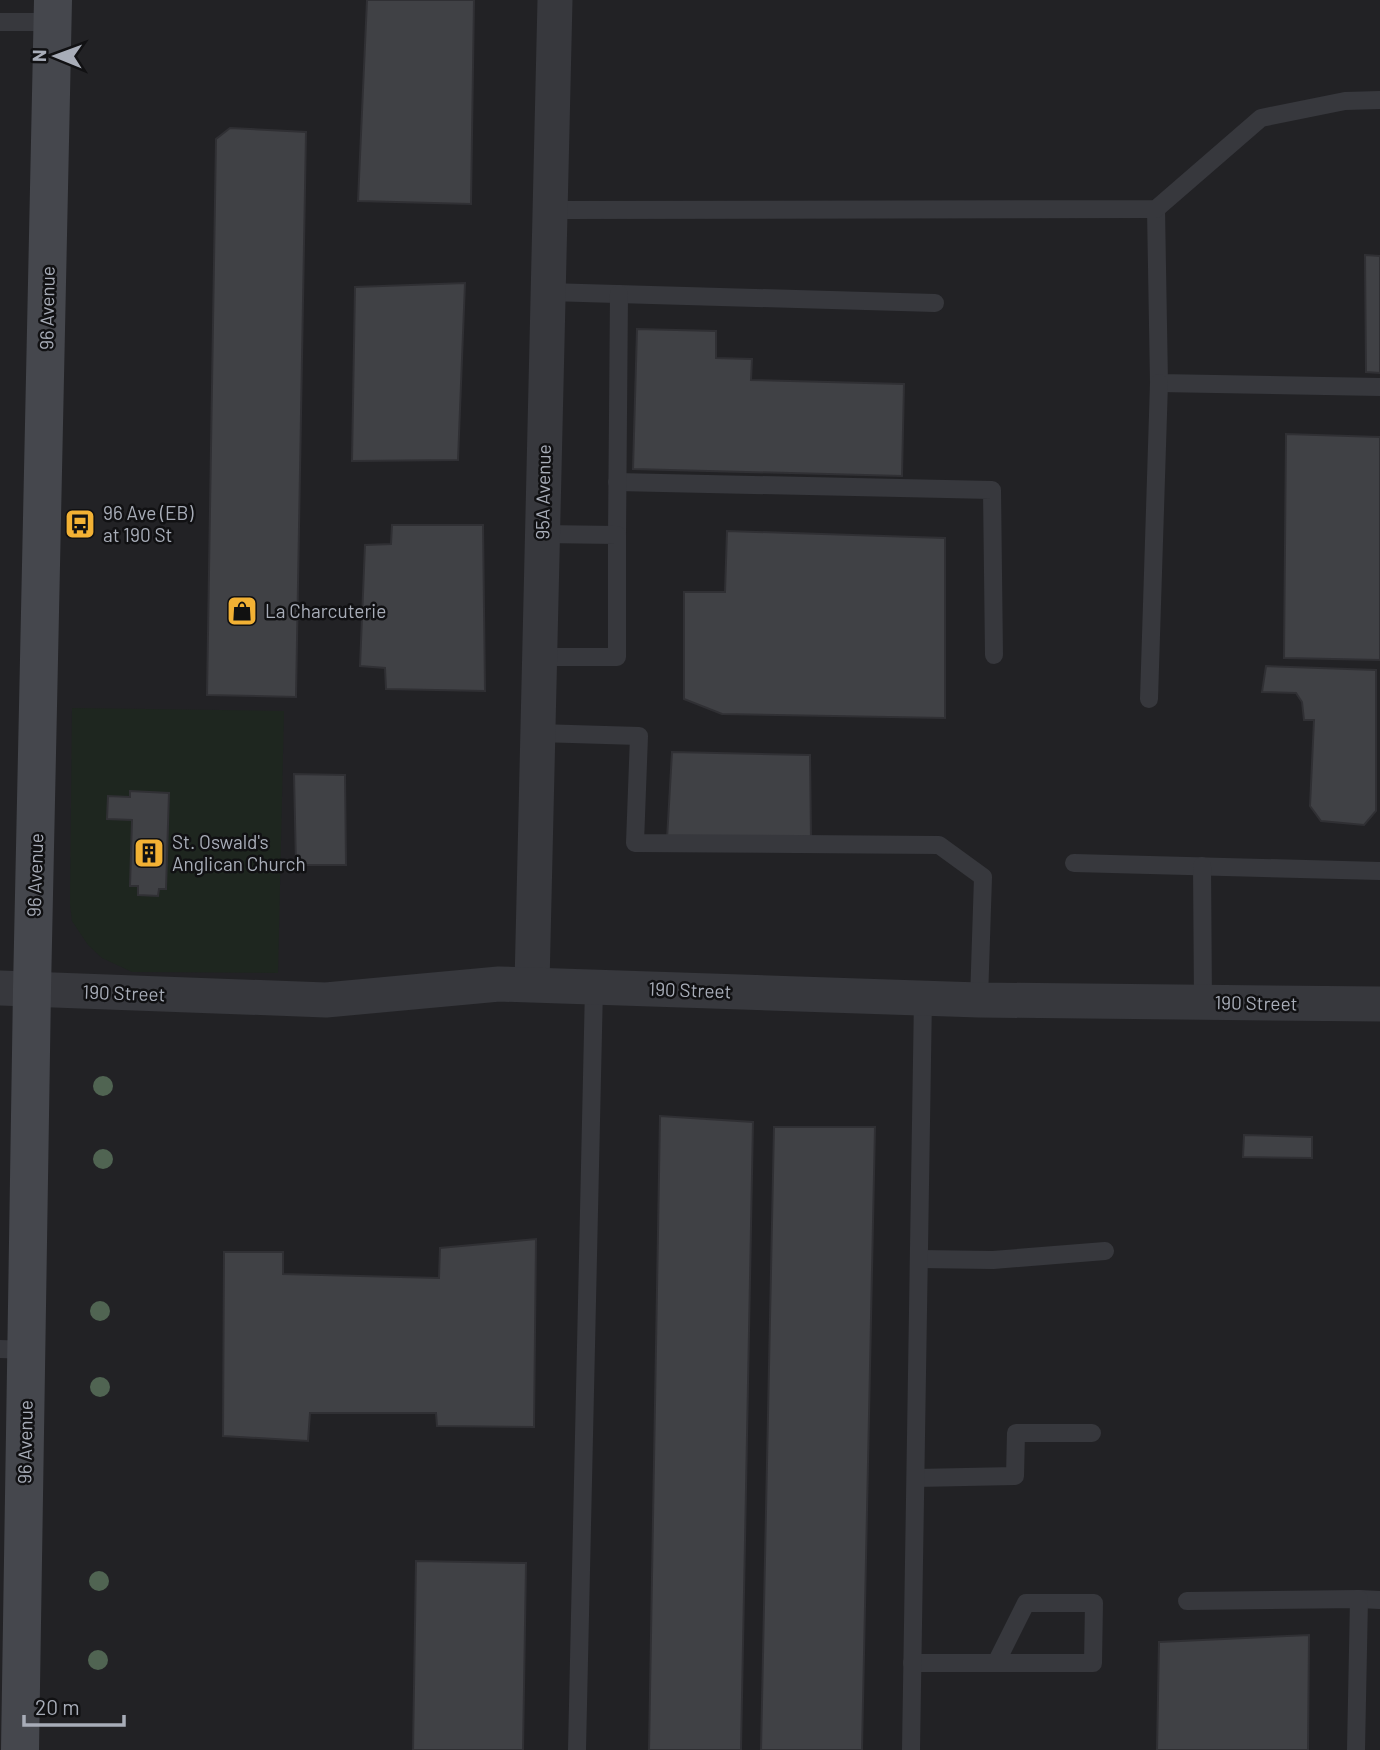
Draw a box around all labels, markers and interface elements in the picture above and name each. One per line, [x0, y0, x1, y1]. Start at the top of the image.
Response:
north arrow [21, 21, 91, 91]
text: N [27, 49, 50, 62]
street label: 96 Avenue [34, 266, 59, 350]
street label: 95A Avenue [530, 444, 555, 540]
place label: 96 Ave (EB) at 190 St [103, 501, 194, 546]
bus stop icon: 96 Ave (EB) at 190 St [63, 507, 97, 541]
shop icon: La Charcuterie [225, 594, 259, 628]
place label: La Charcuterie [265, 599, 386, 622]
place label: St. Oswald's Anglican Church [172, 830, 306, 875]
street label: 96 Avenue [22, 833, 47, 917]
building icon: St. Oswald's Anglican Church [132, 836, 166, 870]
street label: 190 Street [648, 977, 732, 1002]
street label: 190 Street [82, 980, 166, 1005]
street label: 190 Street [1214, 990, 1298, 1015]
street label: 96 Avenue [12, 1400, 37, 1484]
scale bar [24, 1684, 124, 1728]
text: 20 m [35, 1694, 80, 1719]

